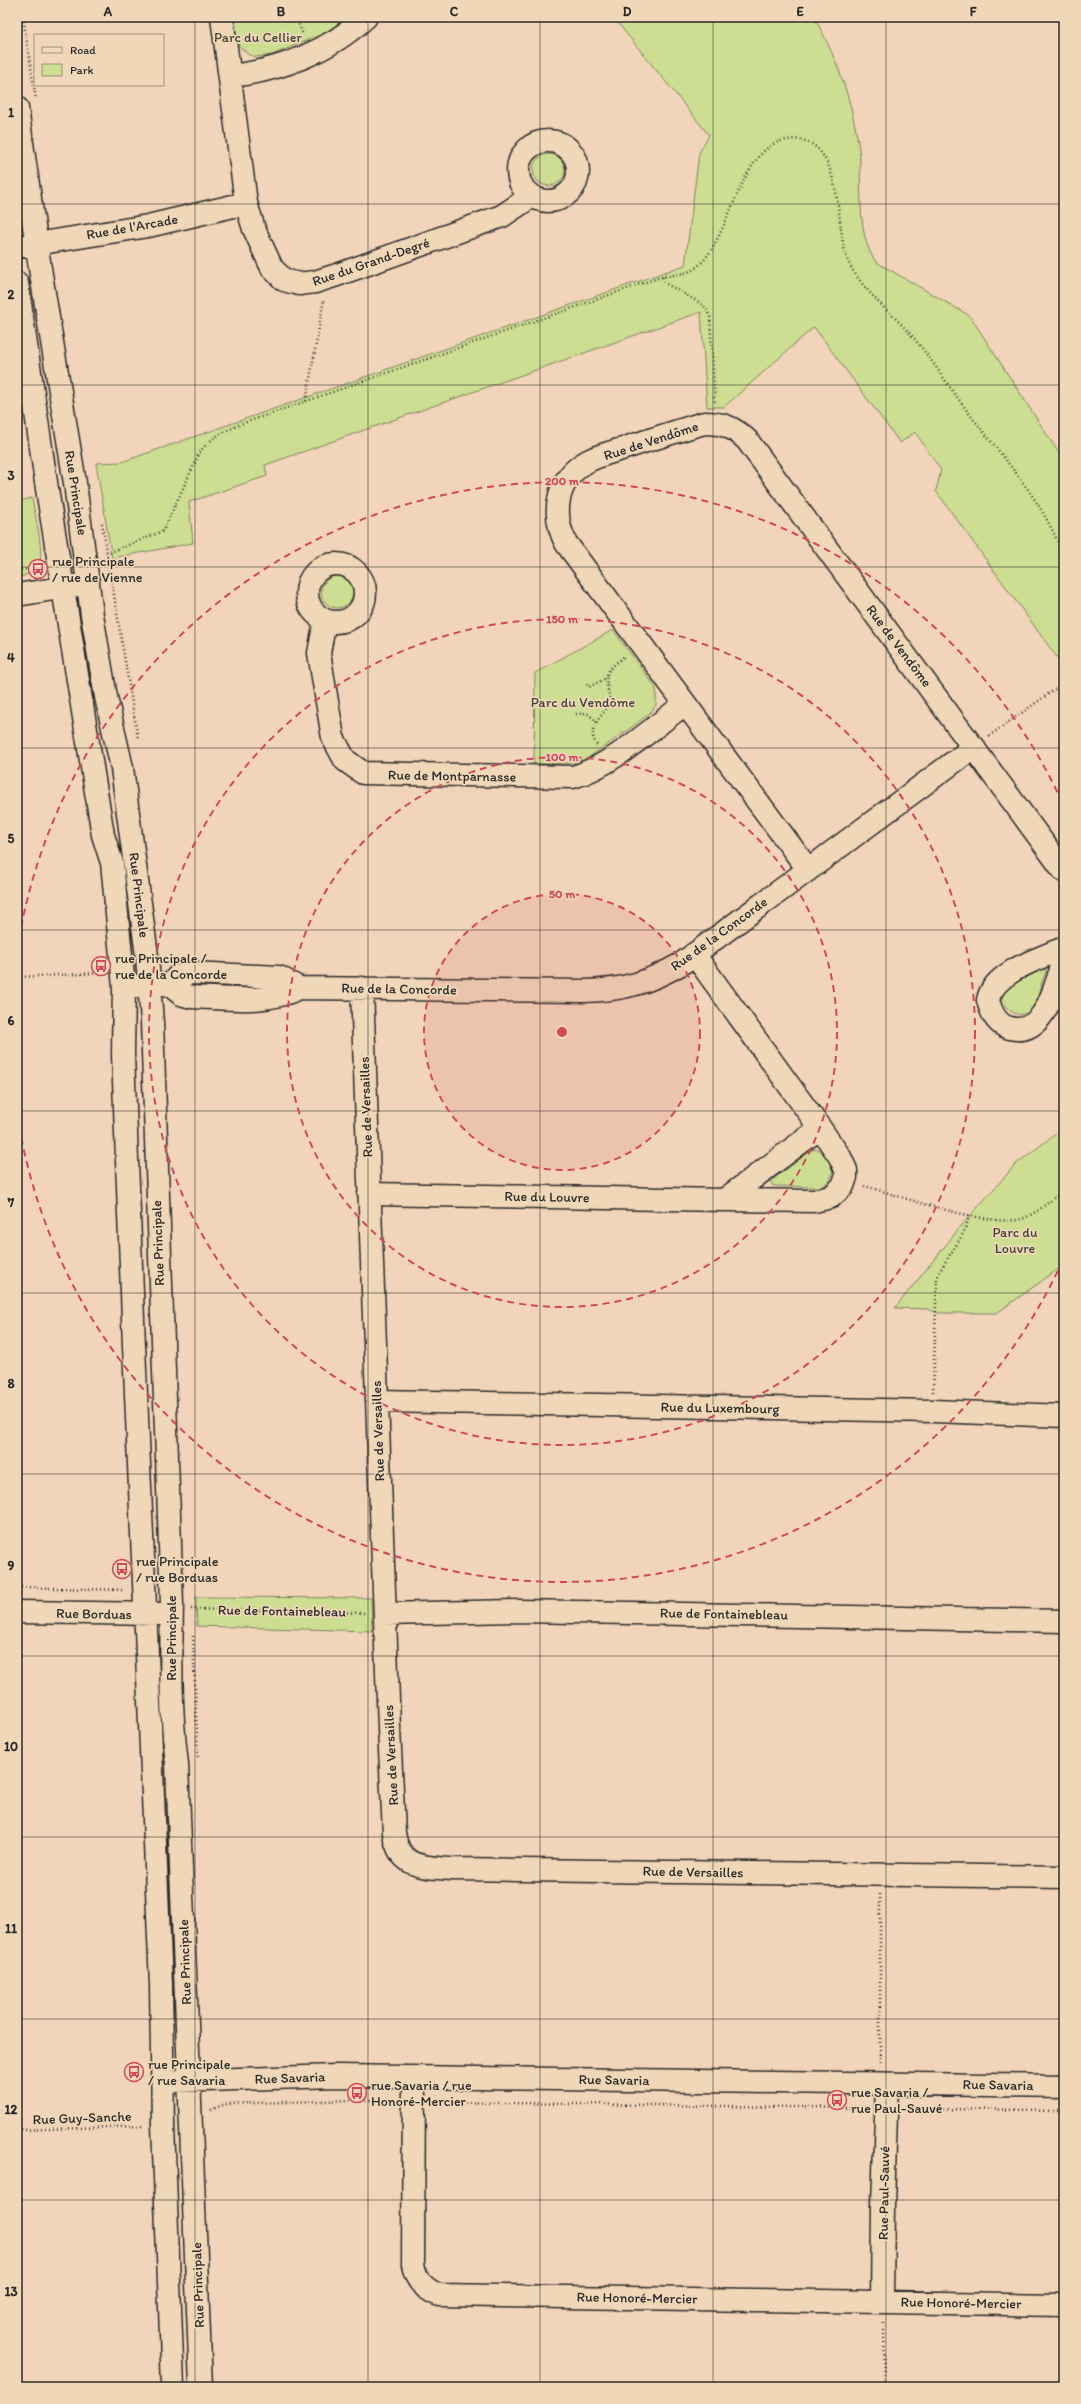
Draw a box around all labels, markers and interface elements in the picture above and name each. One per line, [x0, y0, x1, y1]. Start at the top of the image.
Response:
text: A [103, 4, 113, 19]
text: B [277, 4, 286, 19]
text: C [450, 4, 459, 19]
text: D [623, 4, 632, 19]
text: E [796, 4, 804, 19]
text: F [970, 4, 977, 19]
park label: Parc du Cellier [214, 29, 302, 46]
legend [34, 34, 164, 86]
text: Road [70, 43, 96, 57]
text: Park [70, 63, 94, 77]
text: 1 [8, 105, 14, 120]
street label: Rue de l'Arcade [85, 211, 179, 243]
street label: Rue du Grand-Degré [310, 234, 432, 290]
text: 2 [8, 287, 15, 302]
street label: Rue de Vendôme [601, 418, 701, 464]
street label: Rue Principale [61, 449, 91, 537]
text: 3 [7, 468, 15, 483]
text: 200 m [545, 474, 580, 488]
place label: rue Principale / rue de Vienne [52, 553, 143, 586]
bus stop icon: rue Principale / rue de Vienne [27, 558, 49, 580]
street label: Rue de Vendôme [863, 601, 936, 691]
text: 150 m [546, 612, 579, 626]
text: 4 [7, 650, 15, 665]
park label: Parc du Vendôme [531, 694, 635, 711]
text: 100 m [545, 750, 579, 764]
street label: Rue de Montparnasse [388, 766, 517, 786]
text: 5 [8, 831, 15, 846]
street label: Rue Principale [125, 851, 153, 939]
text: 50 m [549, 887, 576, 901]
street label: Rue de la Concorde [667, 893, 771, 975]
place label: rue Principale / rue de la Concorde [115, 950, 228, 983]
bus stop icon: rue Principale / rue de la Concorde [90, 955, 112, 977]
street label: Rue de la Concorde [341, 979, 457, 999]
text: 6 [8, 1013, 15, 1028]
centre of rings [555, 1025, 569, 1039]
street label: Rue de Versailles [356, 1056, 376, 1158]
street label: Rue du Louvre [504, 1188, 590, 1206]
text: 7 [7, 1195, 15, 1210]
street label: Rue Principale [148, 1200, 168, 1286]
park label: Parc du Louvre [992, 1224, 1038, 1257]
text: 8 [7, 1376, 15, 1391]
street label: Rue de Versailles [368, 1380, 388, 1482]
street label: Rue du Luxembourg [660, 1398, 780, 1418]
place label: rue Principale / rue Borduas [136, 1553, 219, 1586]
text: 9 [8, 1558, 15, 1573]
bus stop icon: rue Principale / rue Borduas [111, 1558, 133, 1580]
street label: Rue Principale [163, 1595, 180, 1681]
street label: Rue de Fontainebleau [218, 1601, 346, 1621]
street label: Rue de Fontainebleau [660, 1604, 788, 1624]
street label: Rue Borduas [56, 1605, 132, 1623]
street label: Rue de Versailles [380, 1704, 402, 1806]
text: 10 [4, 1739, 18, 1754]
street label: Rue de Versailles [642, 1863, 744, 1881]
street label: Rue Principale [175, 1919, 195, 2005]
text: 11 [5, 1921, 17, 1936]
place label: rue Principale / rue Savaria [148, 2056, 231, 2089]
bus stop icon: rue Principale / rue Savaria [123, 2061, 145, 2083]
street label: Rue Savaria [254, 2068, 326, 2088]
street label: Rue Savaria [578, 2071, 650, 2089]
street label: Rue Savaria [962, 2076, 1034, 2094]
place label: rue Savaria / rue Honoré-Mercier [371, 2077, 472, 2110]
bus stop icon: rue Savaria / rue Honoré-Mercier [346, 2082, 368, 2104]
place label: rue Savaria / rue Paul-Sauvé [851, 2084, 943, 2117]
bus stop icon: rue Savaria / rue Paul-Sauvé [826, 2089, 848, 2111]
text: 12 [5, 2102, 18, 2117]
street label: Rue Guy-Sanche [32, 2108, 132, 2128]
street label: Rue Paul-Sauvé [875, 2145, 893, 2240]
street label: Rue Principale [188, 2242, 208, 2328]
text: 13 [4, 2284, 18, 2299]
street label: Rue Honoré-Mercier [577, 2288, 698, 2308]
street label: Rue Honoré-Mercier [901, 2293, 1022, 2313]

